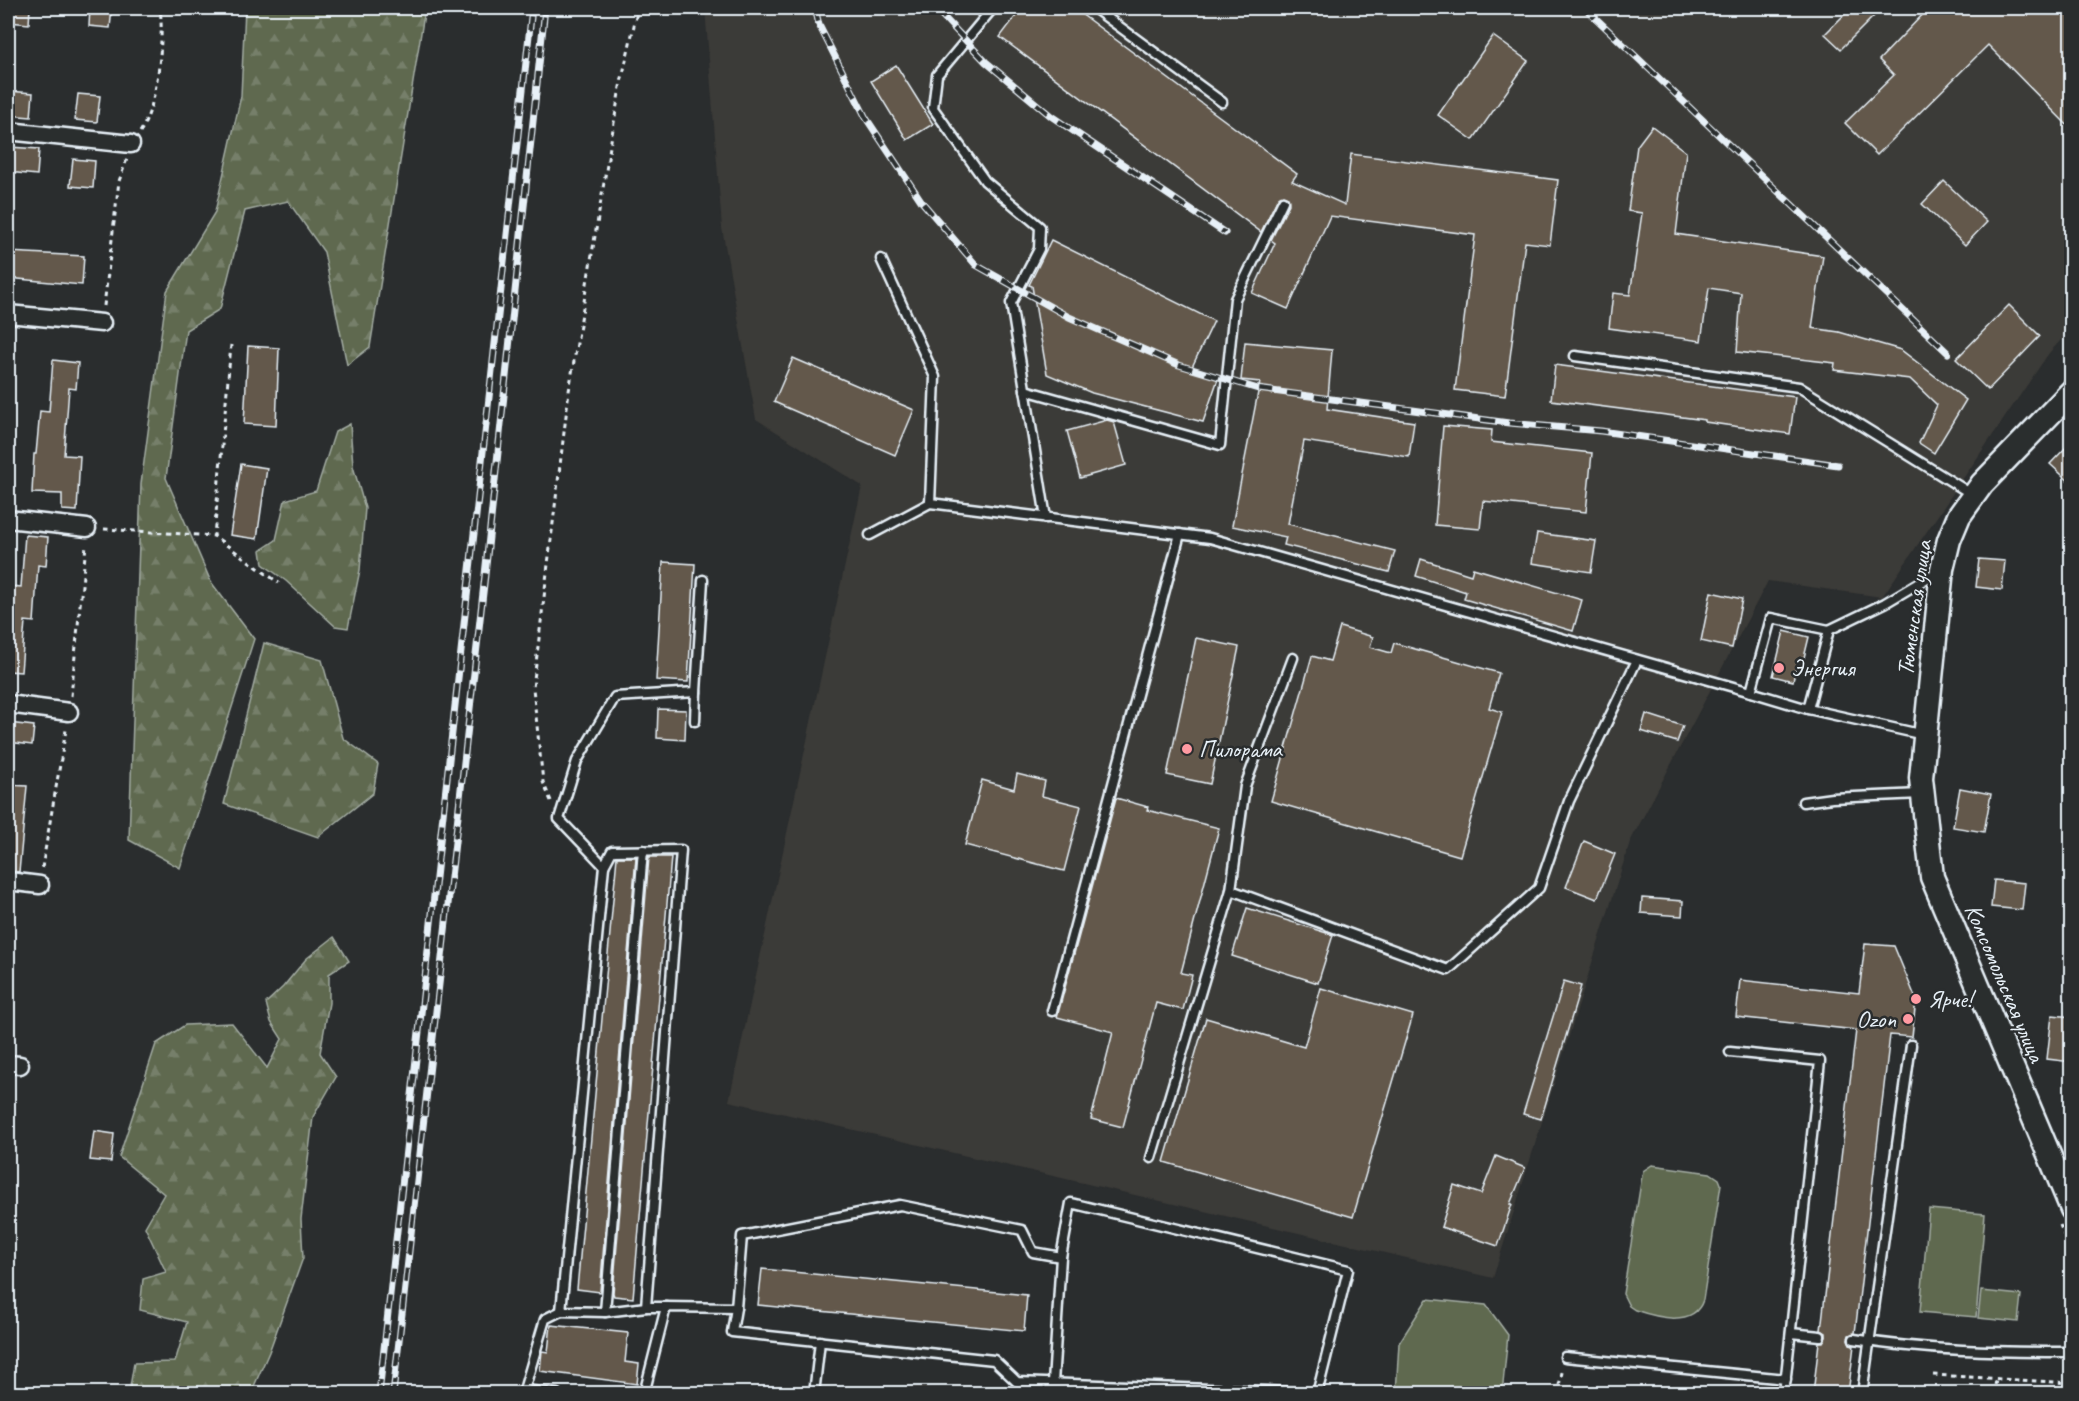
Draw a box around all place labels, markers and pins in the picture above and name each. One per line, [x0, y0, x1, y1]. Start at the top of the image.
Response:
place label: Энергия [1791, 653, 1856, 683]
marker: Энергия [1772, 661, 1786, 675]
place label: Пилорама [1199, 734, 1283, 764]
marker: Пилорама [1180, 742, 1194, 756]
place label: Ярче! [1928, 984, 1977, 1014]
marker: Ярче! [1909, 992, 1923, 1006]
place label: Ozon [1857, 1004, 1896, 1034]
marker: Ozon [1901, 1012, 1915, 1026]

